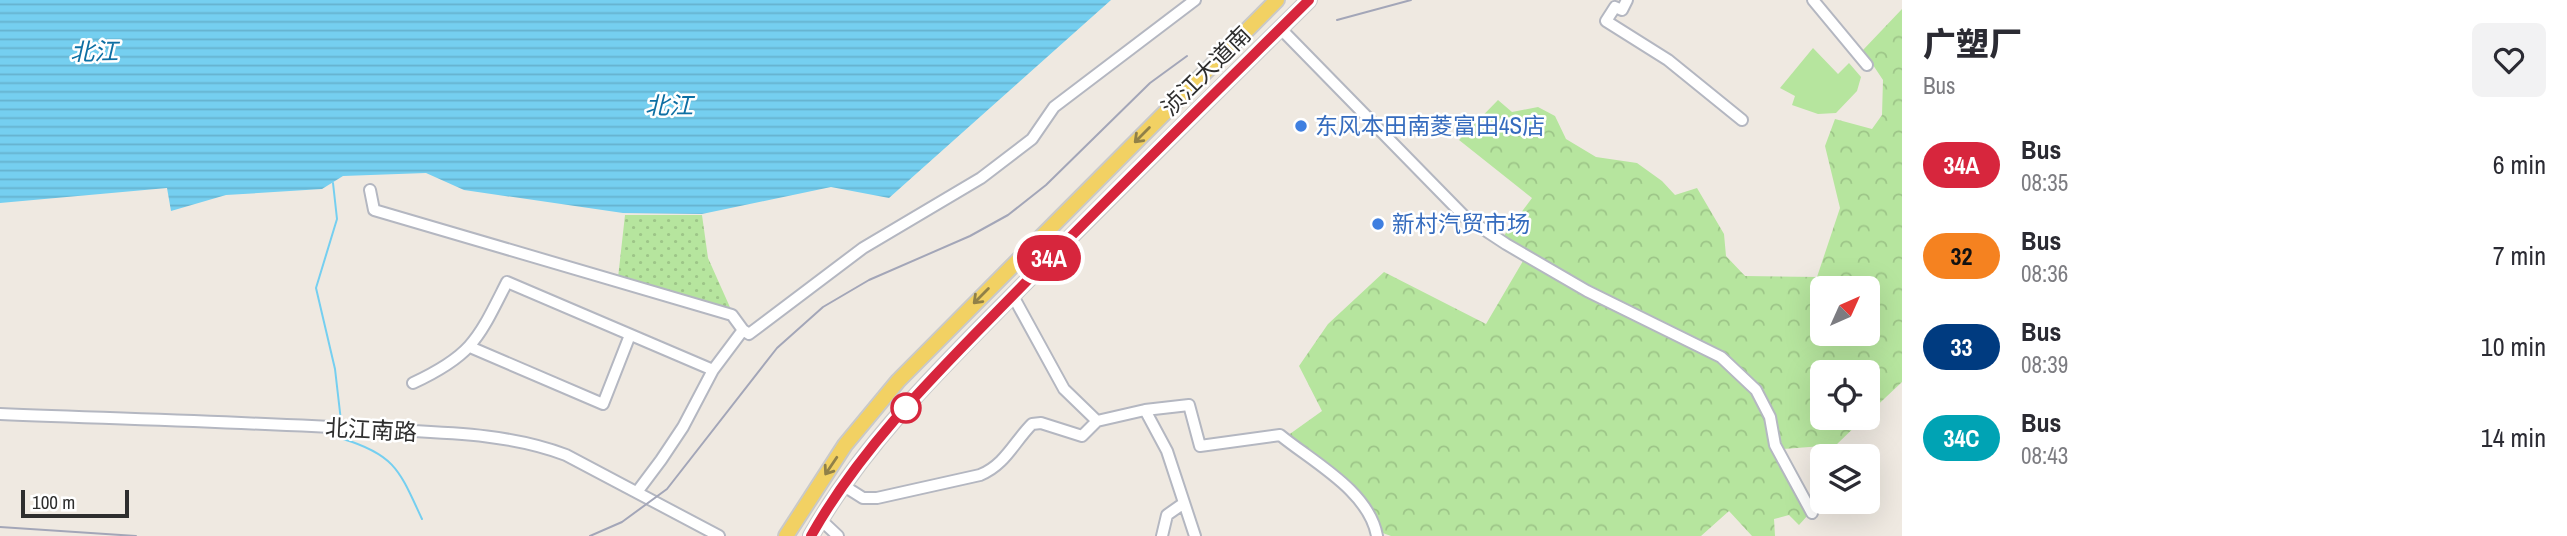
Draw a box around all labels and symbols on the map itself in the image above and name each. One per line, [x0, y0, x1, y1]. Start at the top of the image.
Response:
street label: 浈江大道南 [1154, 19, 1257, 122]
water label: 北江 [70, 35, 121, 67]
water label: 北江 [645, 89, 696, 121]
place label: 东风本田南菱富田4S店 [1315, 110, 1545, 141]
marker: 东风本田南菱富田4S店 [1293, 118, 1309, 134]
one-way arrow [1134, 126, 1151, 143]
place label: 新村汽贸市场 [1392, 208, 1530, 239]
marker: 新村汽贸市场 [1370, 216, 1386, 232]
line badge: 34A [1009, 235, 1089, 281]
north arrow [1810, 276, 1880, 346]
one-way arrow [973, 287, 990, 304]
unlabelled marker [891, 393, 921, 423]
street label: 北江南路 [324, 412, 418, 447]
one-way arrow [824, 456, 838, 475]
scale bar [21, 487, 130, 519]

